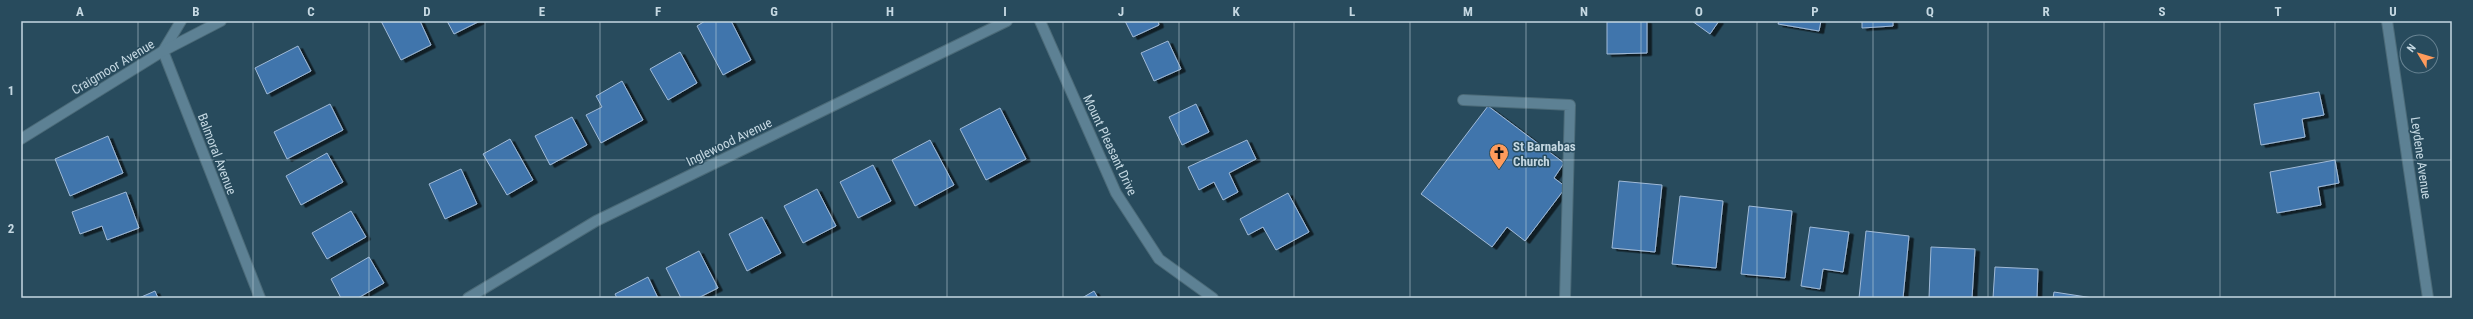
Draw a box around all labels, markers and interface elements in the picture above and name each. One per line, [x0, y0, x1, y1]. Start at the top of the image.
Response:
text: A [76, 4, 84, 19]
text: B [192, 4, 200, 19]
text: C [307, 4, 315, 19]
text: D [423, 4, 431, 19]
text: E [539, 4, 546, 19]
text: F [655, 4, 661, 19]
text: G [770, 4, 778, 19]
text: H [886, 4, 894, 19]
text: I [1003, 4, 1007, 19]
text: J [1118, 4, 1124, 19]
text: K [1232, 4, 1240, 19]
text: L [1349, 4, 1355, 19]
text: M [1463, 4, 1473, 19]
text: N [1580, 4, 1588, 19]
text: O [1695, 4, 1703, 19]
text: P [1811, 4, 1819, 19]
text: Q [1926, 4, 1934, 19]
text: R [2042, 4, 2050, 19]
text: S [2158, 4, 2166, 19]
text: T [2274, 4, 2282, 19]
text: U [2389, 4, 2397, 19]
north arrow [2399, 34, 2439, 74]
street label: Craigmoor Avenue [69, 36, 157, 98]
text: N [2404, 41, 2419, 55]
text: 1 [8, 83, 14, 98]
street label: Mount Pleasant Drive [1080, 92, 1140, 198]
street label: Balmoral Avenue [195, 111, 239, 197]
street label: Inglewood Avenue [684, 115, 774, 169]
street label: Leydene Avenue [2408, 116, 2434, 200]
place label: St Barnabas Church [1513, 139, 1576, 169]
church icon: St Barnabas Church [1488, 142, 1510, 170]
text: 2 [8, 221, 15, 236]

